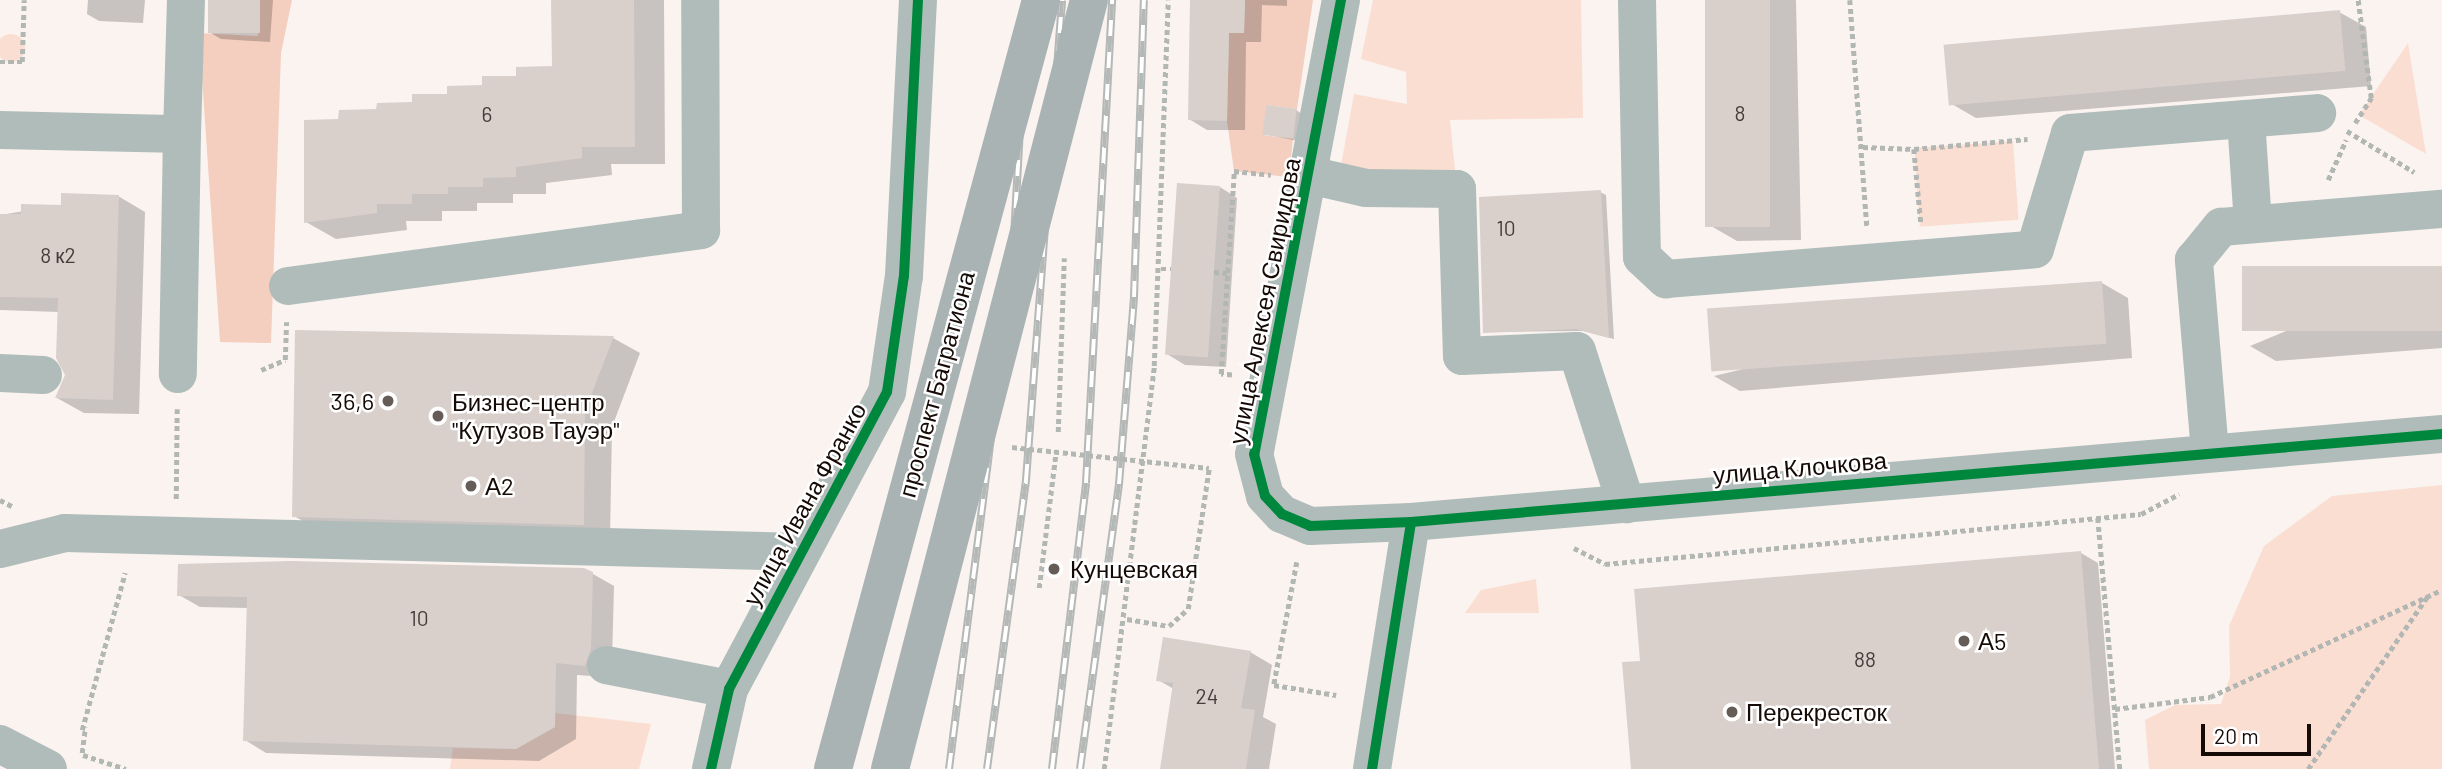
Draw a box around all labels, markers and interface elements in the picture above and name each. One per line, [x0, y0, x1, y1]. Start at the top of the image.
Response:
house number: 8 [1735, 100, 1745, 126]
house number: 6 [482, 101, 492, 127]
street label: улица Алексея Свиридова [1222, 155, 1306, 447]
house number: 10 [1496, 215, 1516, 241]
house number: 8 к2 [40, 242, 76, 268]
street label: проспект Багратиона [892, 268, 980, 500]
place label: 36,6 [331, 387, 374, 415]
place label: Бизнес-центр "Кутузов Тауэр" [452, 388, 619, 444]
marker: 36,6 [380, 393, 396, 409]
street label: улица Ивана Франко [736, 398, 872, 610]
marker: Бизнес-центр "Кутузов Тауэр" [430, 408, 446, 424]
street label: улица Клочкова [1712, 445, 1888, 489]
place label: А2 [485, 472, 514, 500]
marker: А2 [463, 478, 479, 494]
place label: Кунцевская [1070, 555, 1198, 583]
marker: Кунцевская [1044, 559, 1064, 579]
house number: 10 [409, 605, 429, 631]
place label: А5 [1978, 627, 2006, 655]
marker: А5 [1956, 633, 1972, 649]
house number: 88 [1854, 646, 1876, 672]
house number: 24 [1196, 683, 1218, 709]
place label: Перекресток [1746, 698, 1887, 726]
marker: Перекресток [1724, 704, 1740, 720]
scale bar [2204, 710, 2314, 754]
text: 20 m [2214, 723, 2259, 748]

